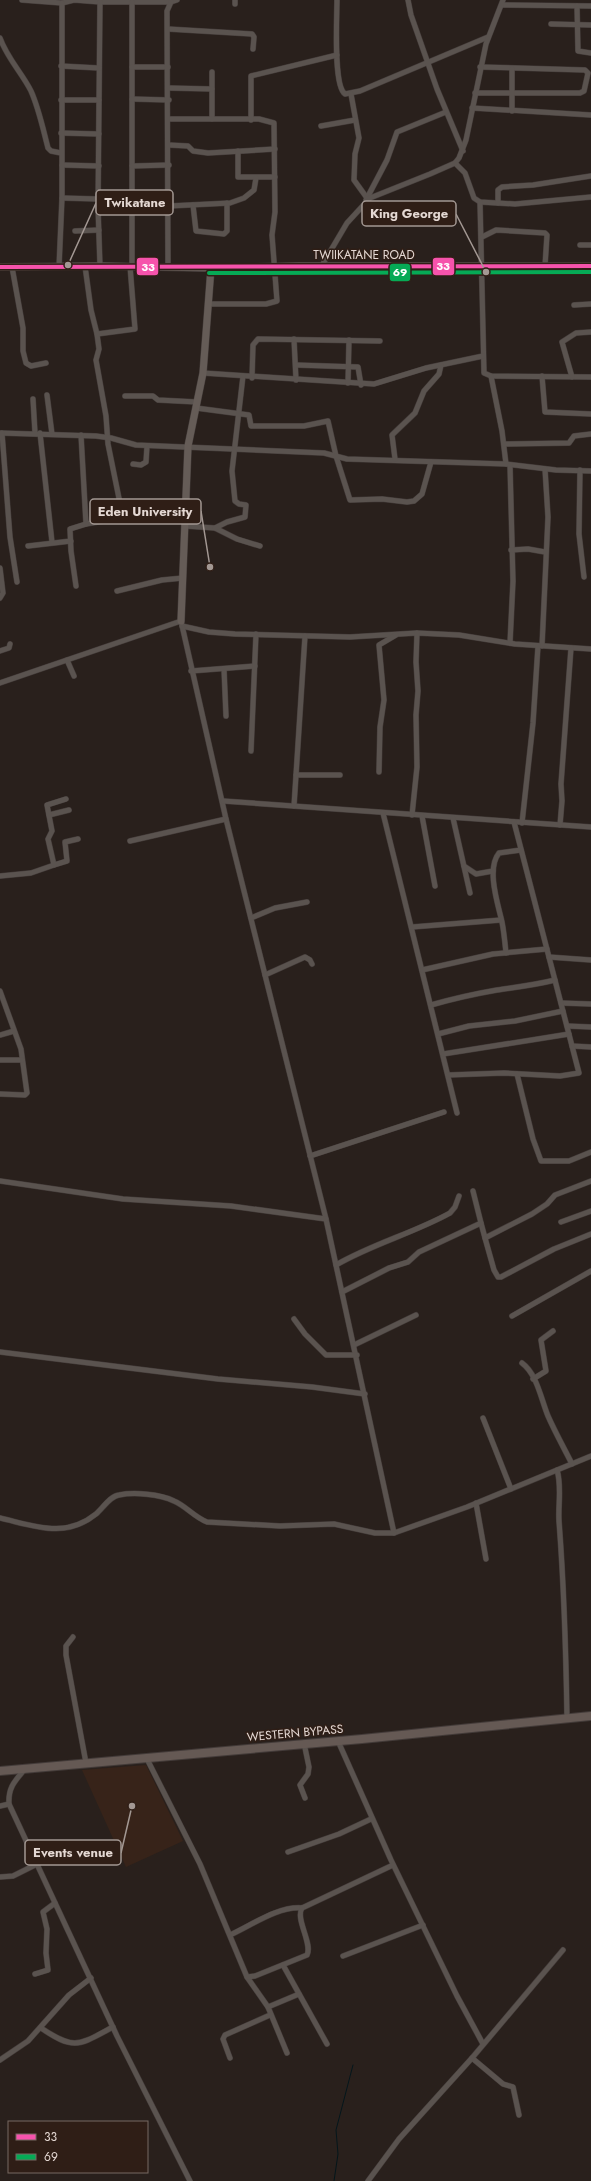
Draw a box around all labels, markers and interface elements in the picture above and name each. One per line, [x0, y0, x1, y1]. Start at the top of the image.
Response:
callout: Twikatane [96, 190, 173, 215]
text: Twikatane [105, 193, 166, 212]
callout: King George [362, 201, 456, 226]
text: King George [370, 204, 449, 223]
street label: TWIIKATANE ROAD [313, 246, 415, 264]
line badge: 33 [136, 257, 159, 276]
line badge: 33 [432, 257, 455, 276]
text: 33 [436, 258, 450, 274]
text: 33 [141, 259, 155, 275]
line badge: 69 [389, 263, 411, 282]
text: 69 [393, 264, 407, 280]
callout: Eden University [90, 499, 201, 524]
text: Eden University [98, 502, 193, 521]
street label: WESTERN BYPASS [246, 1720, 344, 1746]
callout: Events venue [25, 1840, 121, 1865]
text: Events venue [33, 1843, 113, 1862]
legend [8, 2121, 148, 2173]
text: 33 [44, 2128, 58, 2146]
text: 69 [44, 2148, 58, 2166]

